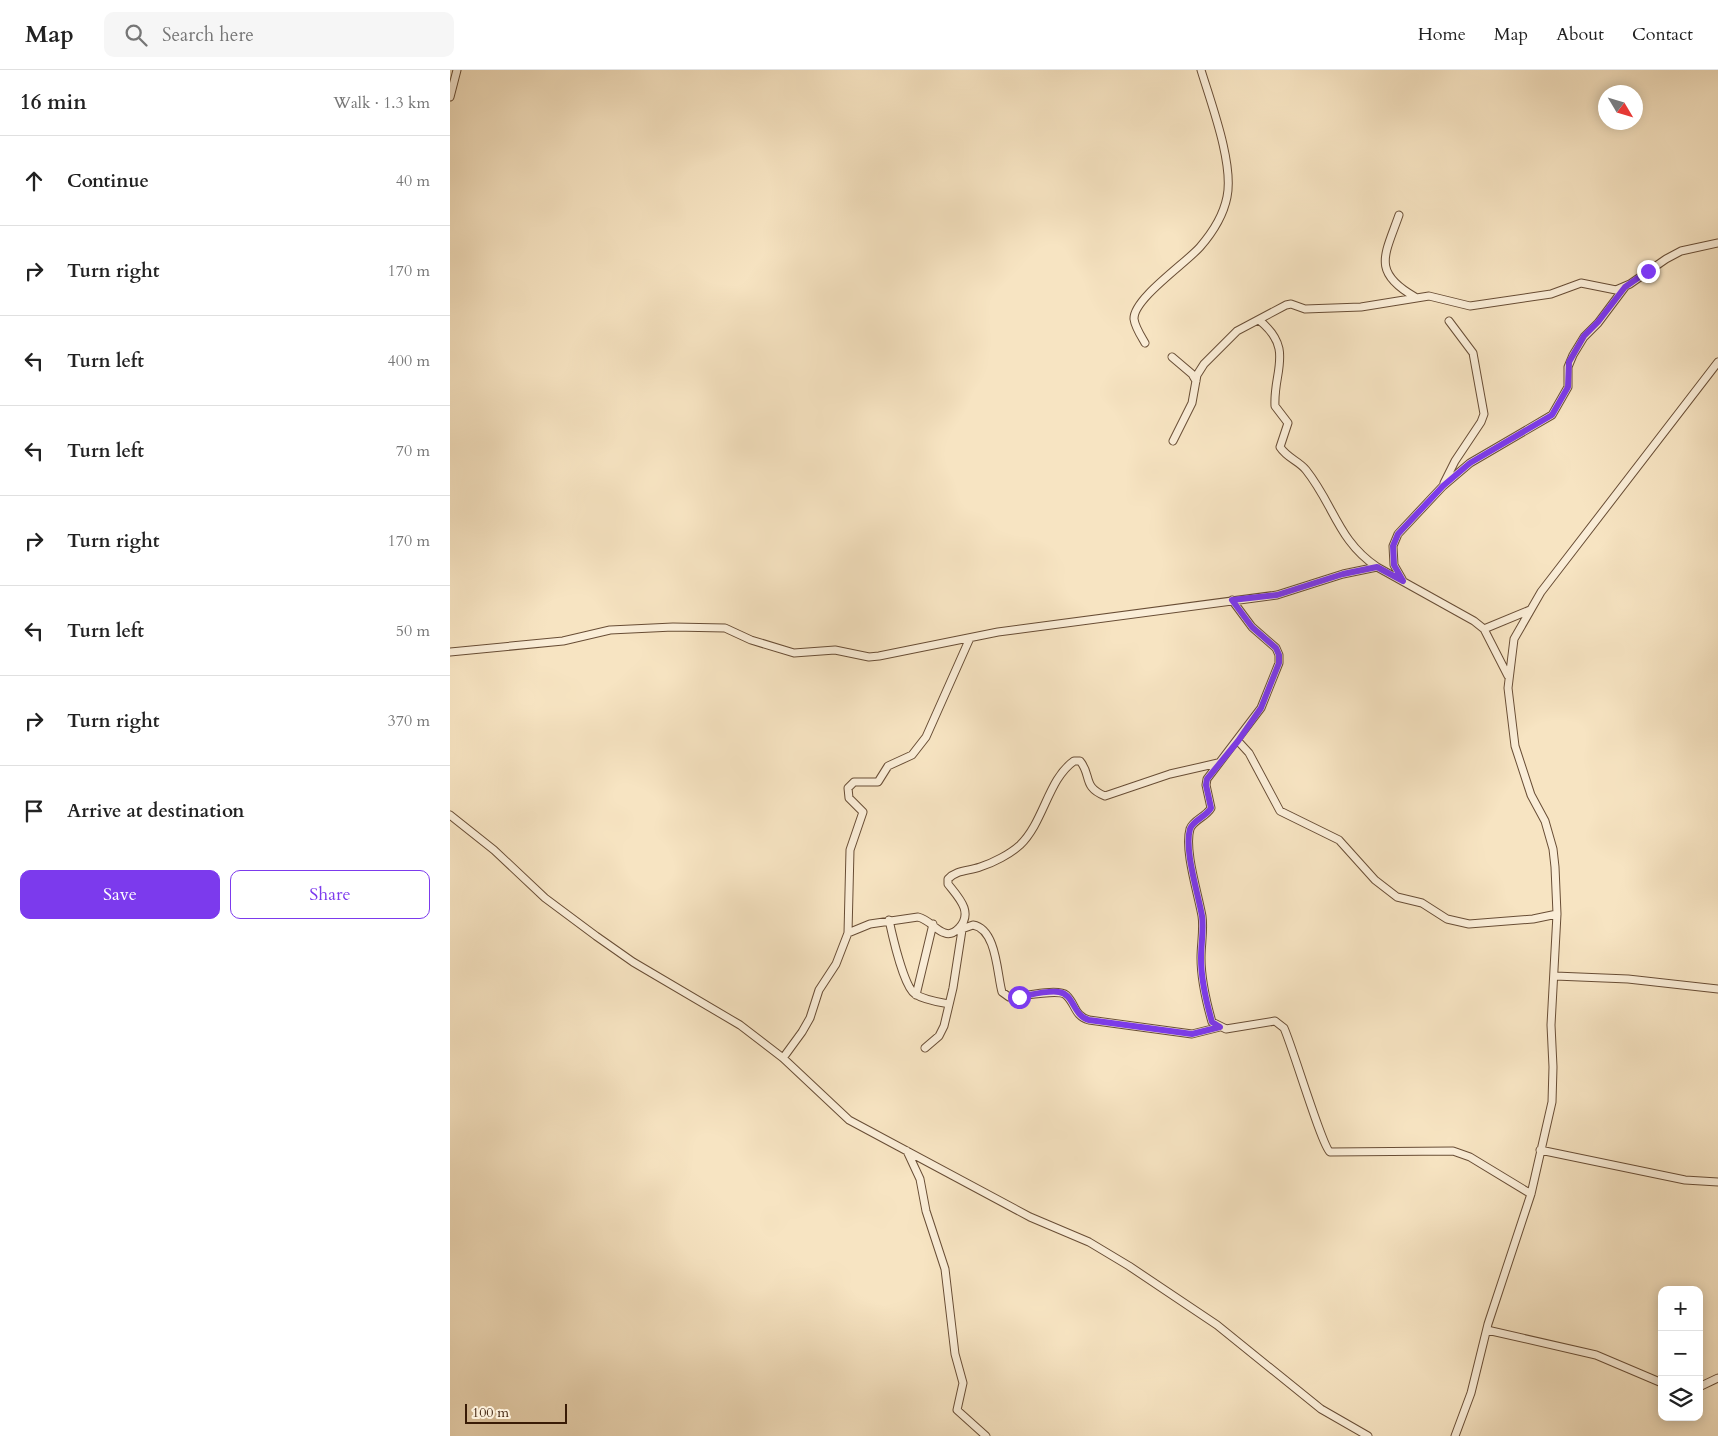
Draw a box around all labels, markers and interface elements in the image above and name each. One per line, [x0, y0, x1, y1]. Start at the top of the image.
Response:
search box [104, 12, 454, 57]
text: Map [25, 18, 74, 51]
icon: search [122, 21, 150, 49]
text: Search here [162, 22, 254, 48]
text: Home [1418, 22, 1466, 47]
text: Map [1494, 22, 1528, 47]
text: About [1556, 22, 1604, 47]
text: Contact [1632, 22, 1693, 47]
north arrow [1598, 85, 1643, 130]
text: 16 min [20, 88, 87, 117]
text: Walk · 1.3 km [333, 92, 430, 114]
icon: ahead [20, 167, 48, 195]
text: Continue [67, 168, 149, 194]
text: 40 m [396, 170, 430, 192]
icon: right [20, 257, 48, 285]
text: Turn right [67, 258, 159, 284]
text: 170 m [388, 260, 430, 282]
route end [1637, 260, 1660, 283]
icon: left [20, 347, 48, 375]
text: Turn left [67, 348, 144, 374]
text: 400 m [388, 350, 430, 372]
icon: left [20, 437, 48, 465]
text: Turn left [67, 438, 144, 464]
text: 70 m [396, 440, 430, 462]
icon: right [20, 527, 48, 555]
text: Turn right [67, 528, 159, 554]
text: 170 m [388, 530, 430, 552]
icon: left [20, 617, 48, 645]
text: Turn left [67, 618, 144, 644]
text: 50 m [396, 620, 430, 642]
icon: right [20, 707, 48, 735]
text: Turn right [67, 708, 159, 734]
text: 370 m [388, 710, 430, 732]
icon: arrive [20, 797, 48, 825]
text: Arrive at destination [67, 798, 244, 824]
button: Save [20, 870, 220, 919]
button: Share [230, 870, 430, 919]
route start [1008, 986, 1031, 1009]
map controls [1658, 1286, 1703, 1421]
button: + [1658, 1286, 1703, 1331]
button: − [1658, 1331, 1703, 1376]
button: layers [1658, 1376, 1703, 1421]
scale bar [465, 1401, 568, 1424]
text: 100 m [472, 1403, 509, 1422]

